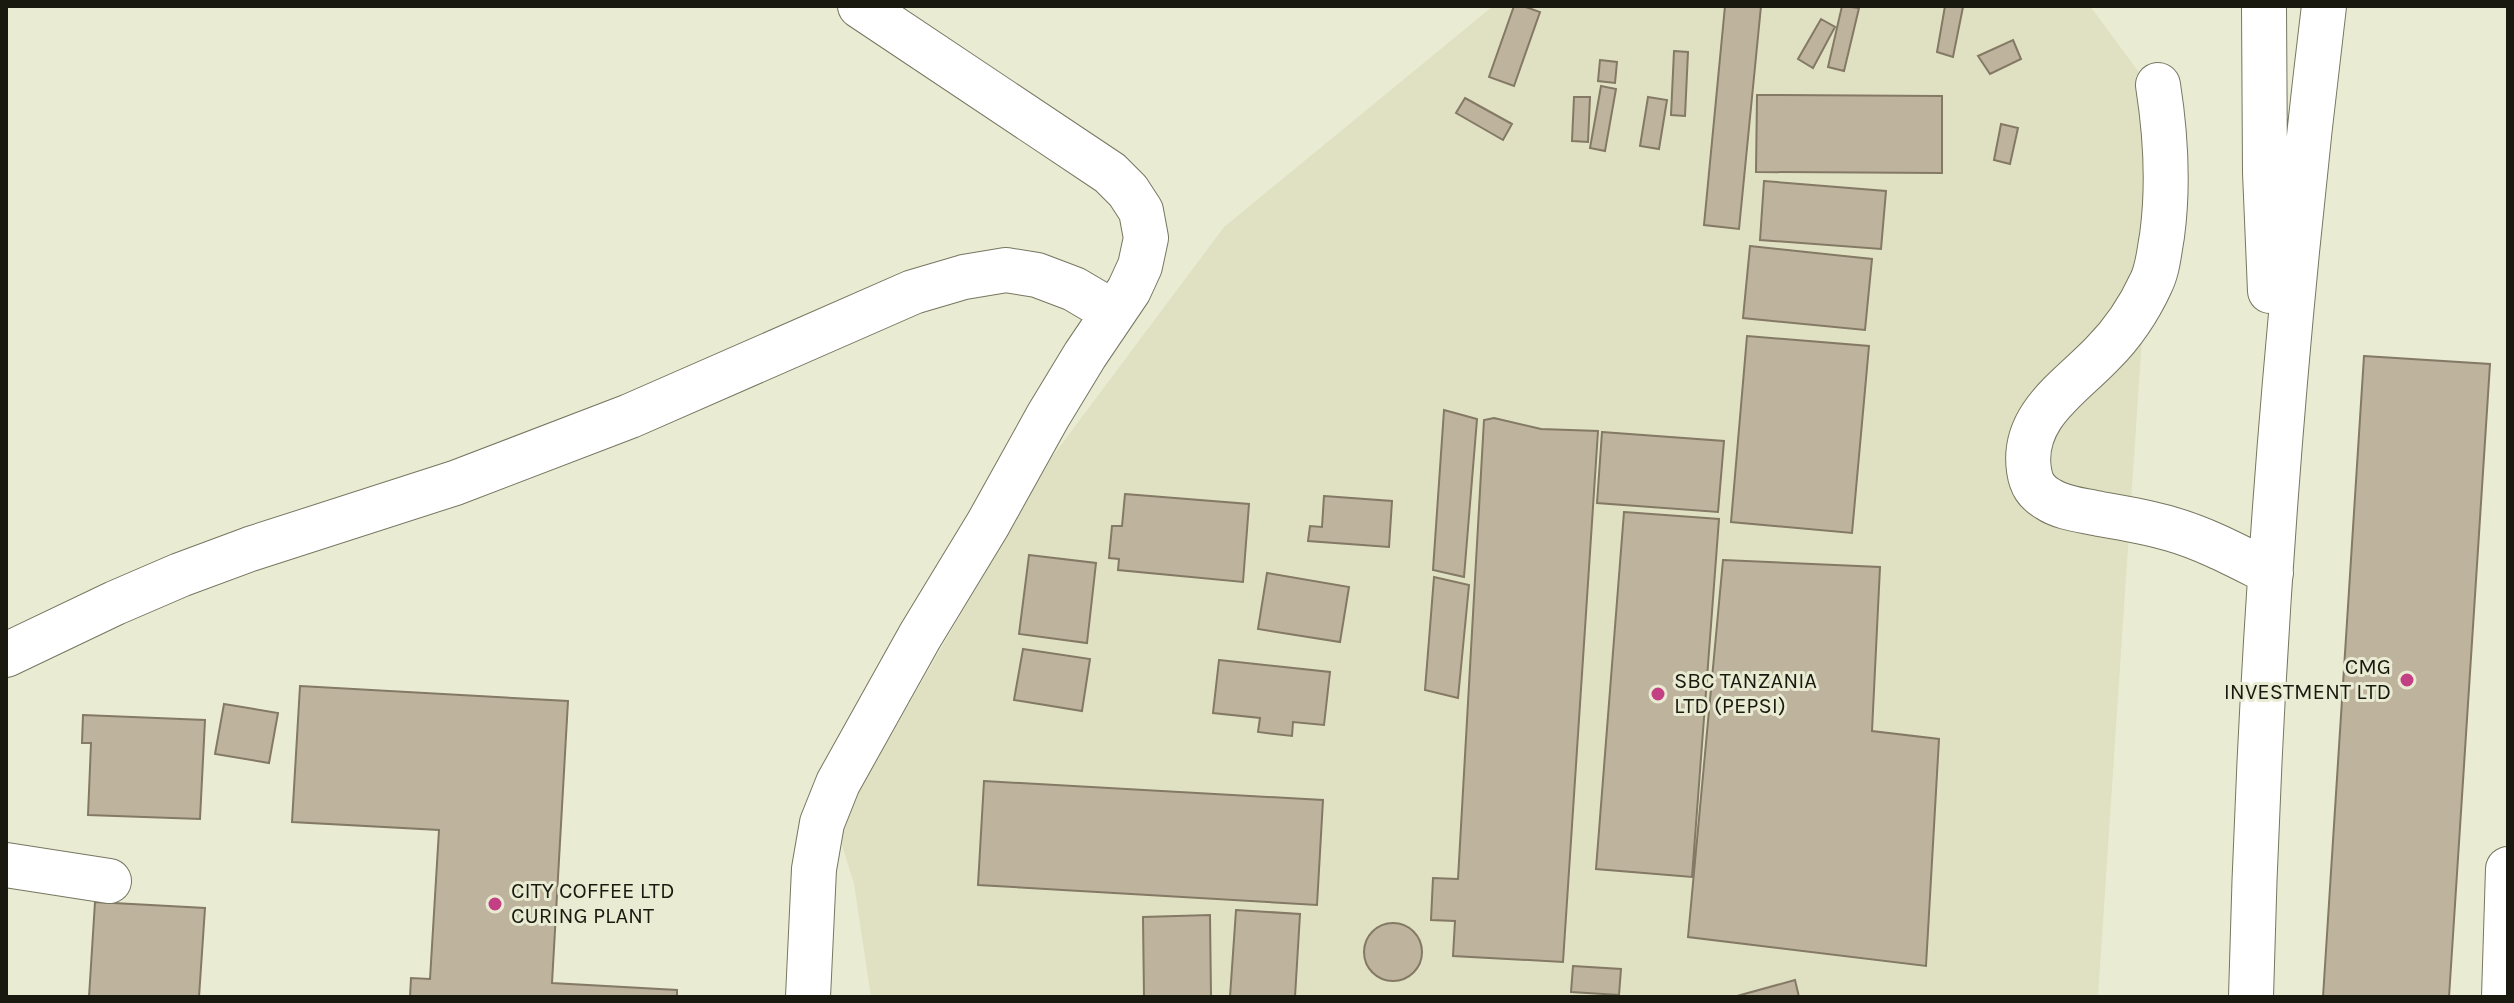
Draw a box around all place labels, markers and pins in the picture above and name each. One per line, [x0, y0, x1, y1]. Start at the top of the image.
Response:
place label: CMG INVESTMENT LTD [2224, 654, 2391, 705]
place label: SBC TANZANIA LTD (PEPSI) [1674, 668, 1817, 719]
marker: CMG INVESTMENT LTD [2398, 671, 2416, 689]
marker: SBC TANZANIA LTD (PEPSI) [1649, 685, 1667, 703]
place label: CITY COFFEE LTD CURING PLANT [511, 878, 674, 929]
marker: CITY COFFEE LTD CURING PLANT [486, 895, 504, 913]

